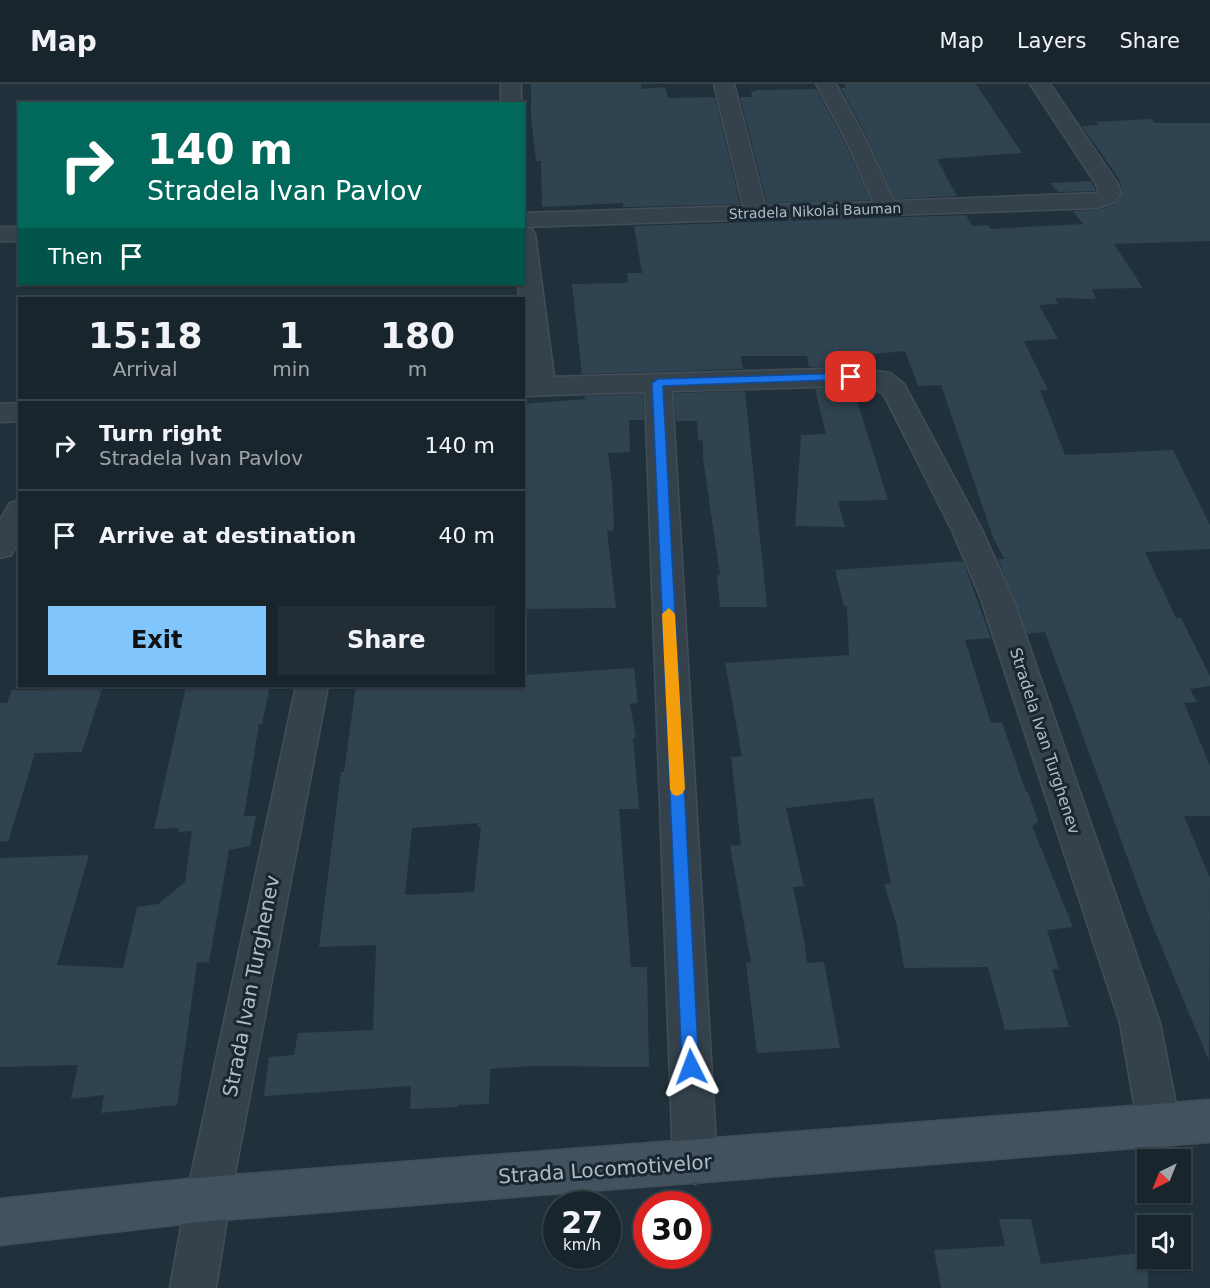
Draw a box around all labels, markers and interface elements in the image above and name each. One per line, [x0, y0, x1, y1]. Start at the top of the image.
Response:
text: Map [30, 25, 97, 58]
text: Map [940, 29, 984, 53]
text: Layers [1017, 29, 1086, 53]
text: Share [1119, 29, 1180, 53]
text: 140 m [147, 125, 293, 174]
icon: right [48, 126, 126, 204]
text: Stradela Ivan Pavlov [147, 175, 423, 206]
street label: Stradela Nikolai Bauman [728, 200, 902, 222]
icon: arrive [115, 240, 148, 273]
text: Then [48, 244, 103, 269]
text: 15:18 [88, 315, 202, 356]
text: 1 [279, 315, 304, 356]
text: 180 [380, 315, 455, 356]
pin [825, 351, 876, 402]
text: Arrival [113, 357, 178, 381]
text: min [272, 357, 310, 381]
text: m [408, 357, 427, 381]
icon: arrive [834, 360, 867, 393]
text: Turn right [99, 421, 222, 446]
icon: right [48, 429, 81, 462]
text: 140 m [425, 433, 495, 458]
text: Stradela Ivan Pavlov [99, 446, 303, 470]
icon: arrive [48, 519, 81, 552]
text: Arrive at destination [99, 523, 356, 548]
text: 40 m [439, 523, 495, 548]
button: Exit [48, 606, 266, 675]
button: Share [278, 606, 495, 675]
street label: Stradela Ivan Turghenev [1006, 645, 1084, 837]
street label: Strada Ivan Turghenev [218, 873, 284, 1099]
position arrow [659, 1035, 723, 1099]
north arrow [1137, 1149, 1191, 1203]
map controls [1137, 1149, 1191, 1269]
street label: Strada Locomotivelor [497, 1150, 713, 1188]
speed limit sign: 30 [633, 1191, 711, 1269]
text: 27 [561, 1205, 603, 1240]
button: sound [1137, 1215, 1191, 1269]
text: km/h [563, 1236, 601, 1254]

